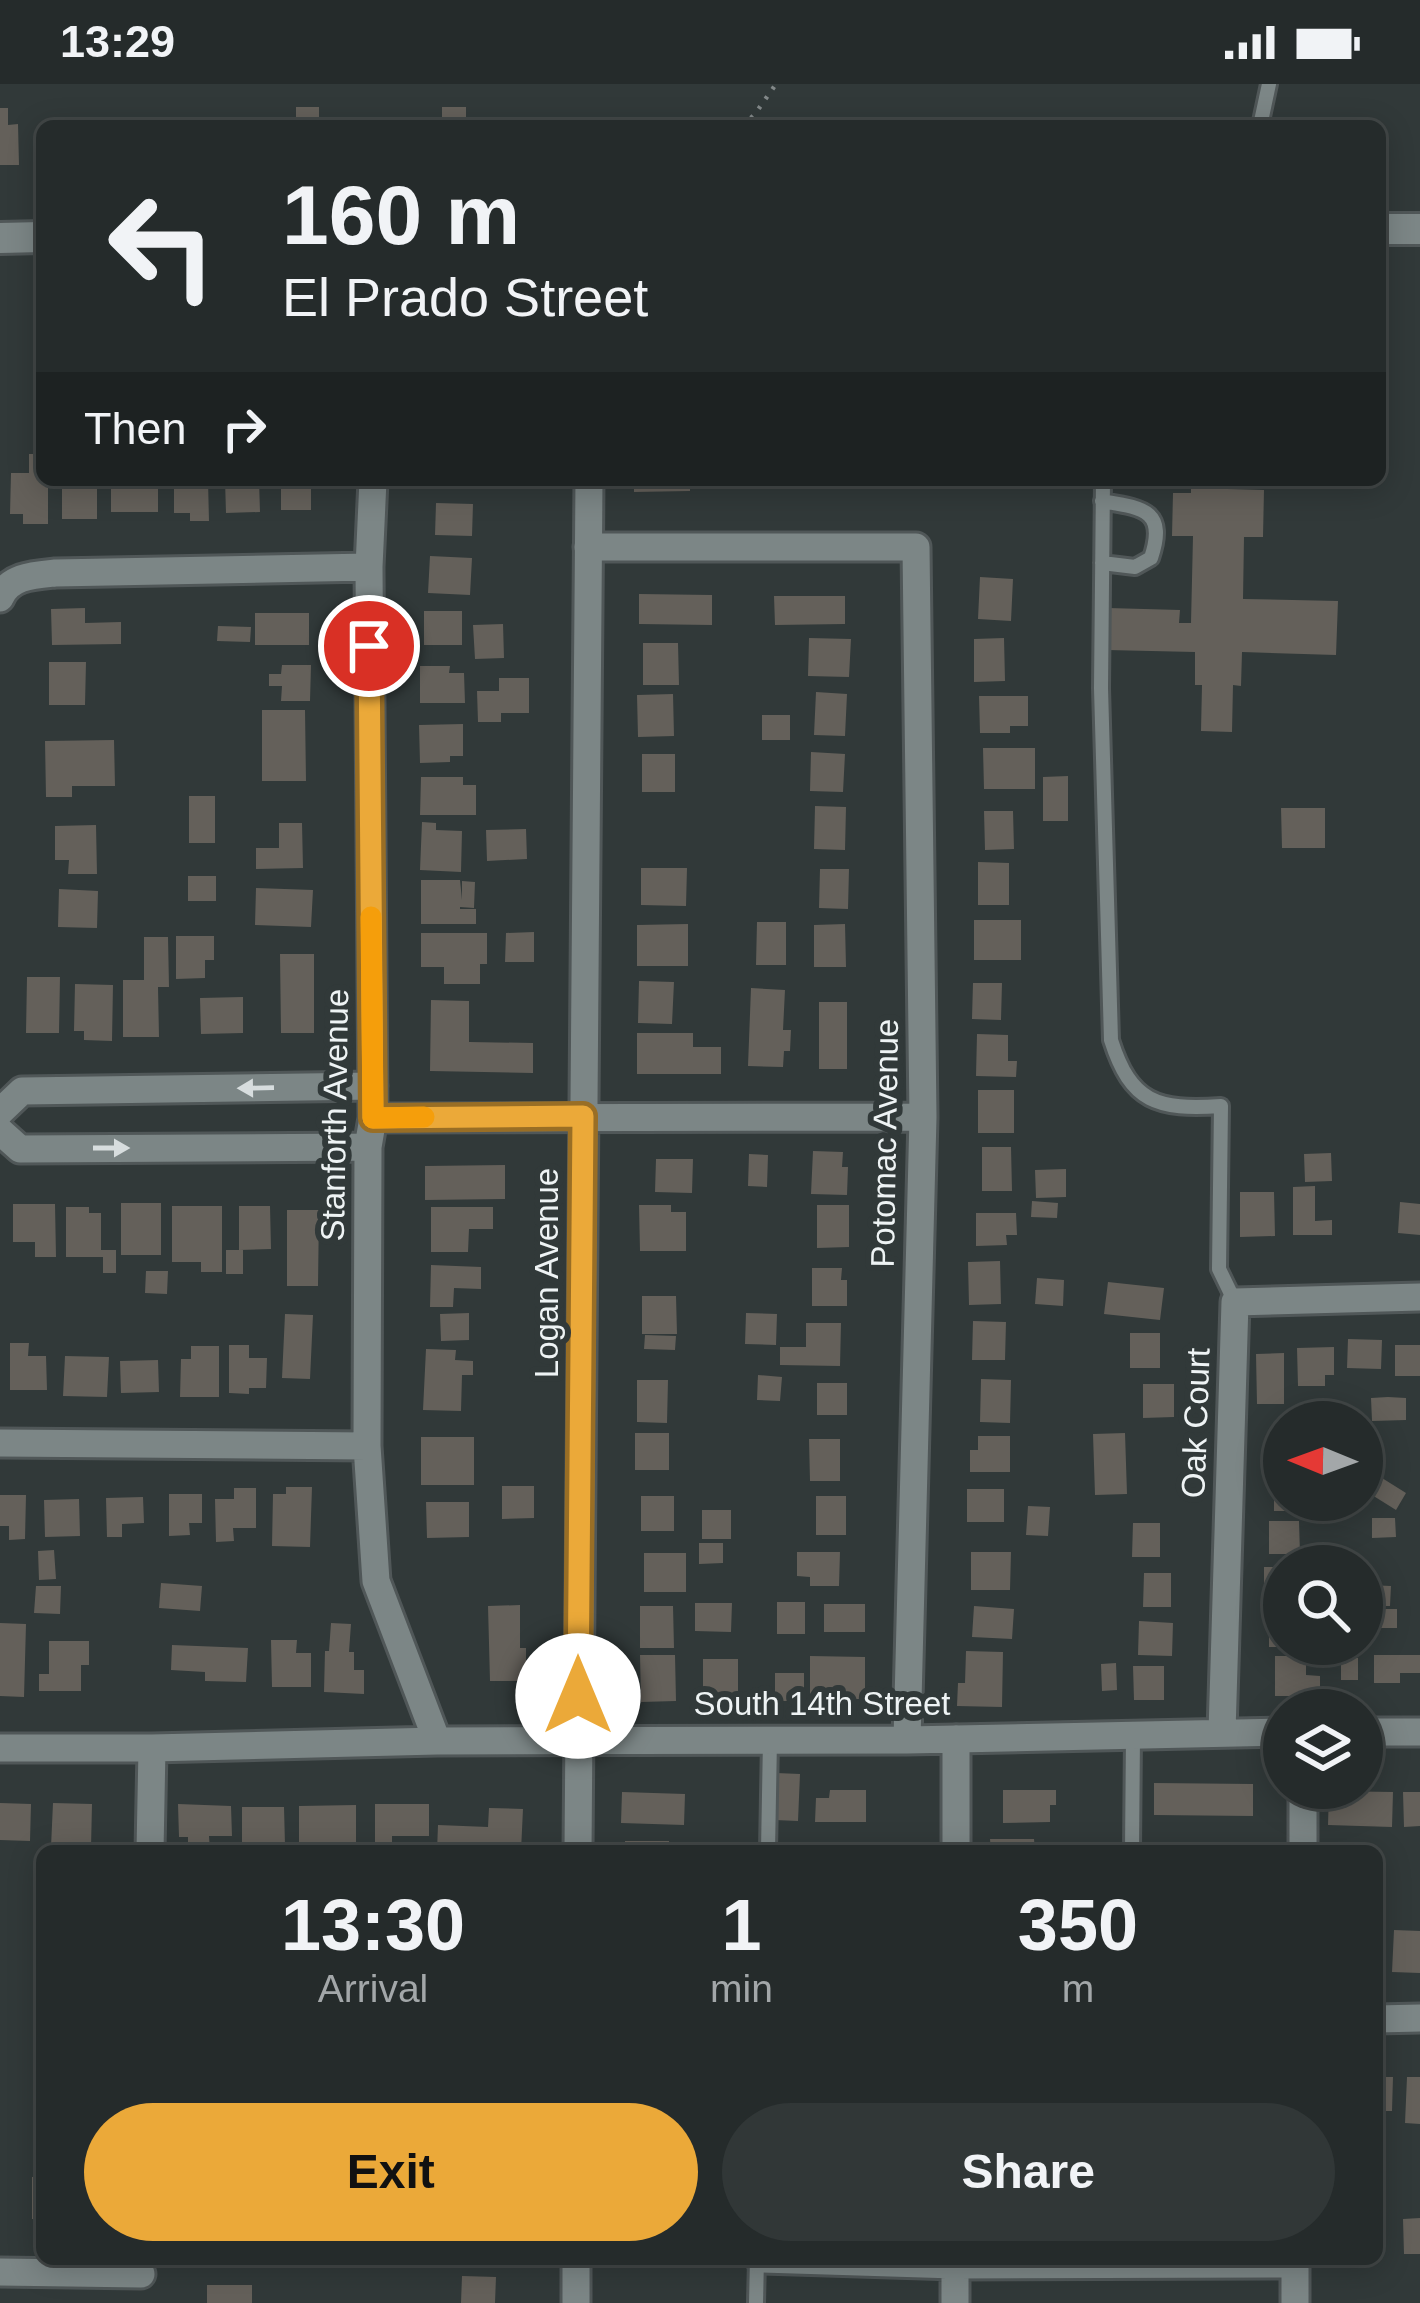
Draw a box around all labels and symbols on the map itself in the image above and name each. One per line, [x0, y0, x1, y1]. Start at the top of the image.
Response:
pin [318, 595, 420, 697]
street label: Stanforth Avenue [314, 988, 355, 1242]
street label: Potomac Avenue [864, 1018, 905, 1268]
one-way arrow [236, 1078, 274, 1097]
one-way arrow [93, 1138, 131, 1158]
street label: Logan Avenue [528, 1168, 565, 1378]
street label: Oak Court [1174, 1347, 1217, 1499]
north arrow [1263, 1401, 1383, 1521]
position arrow [515, 1633, 641, 1759]
street label: South 14th Street [694, 1685, 950, 1722]

